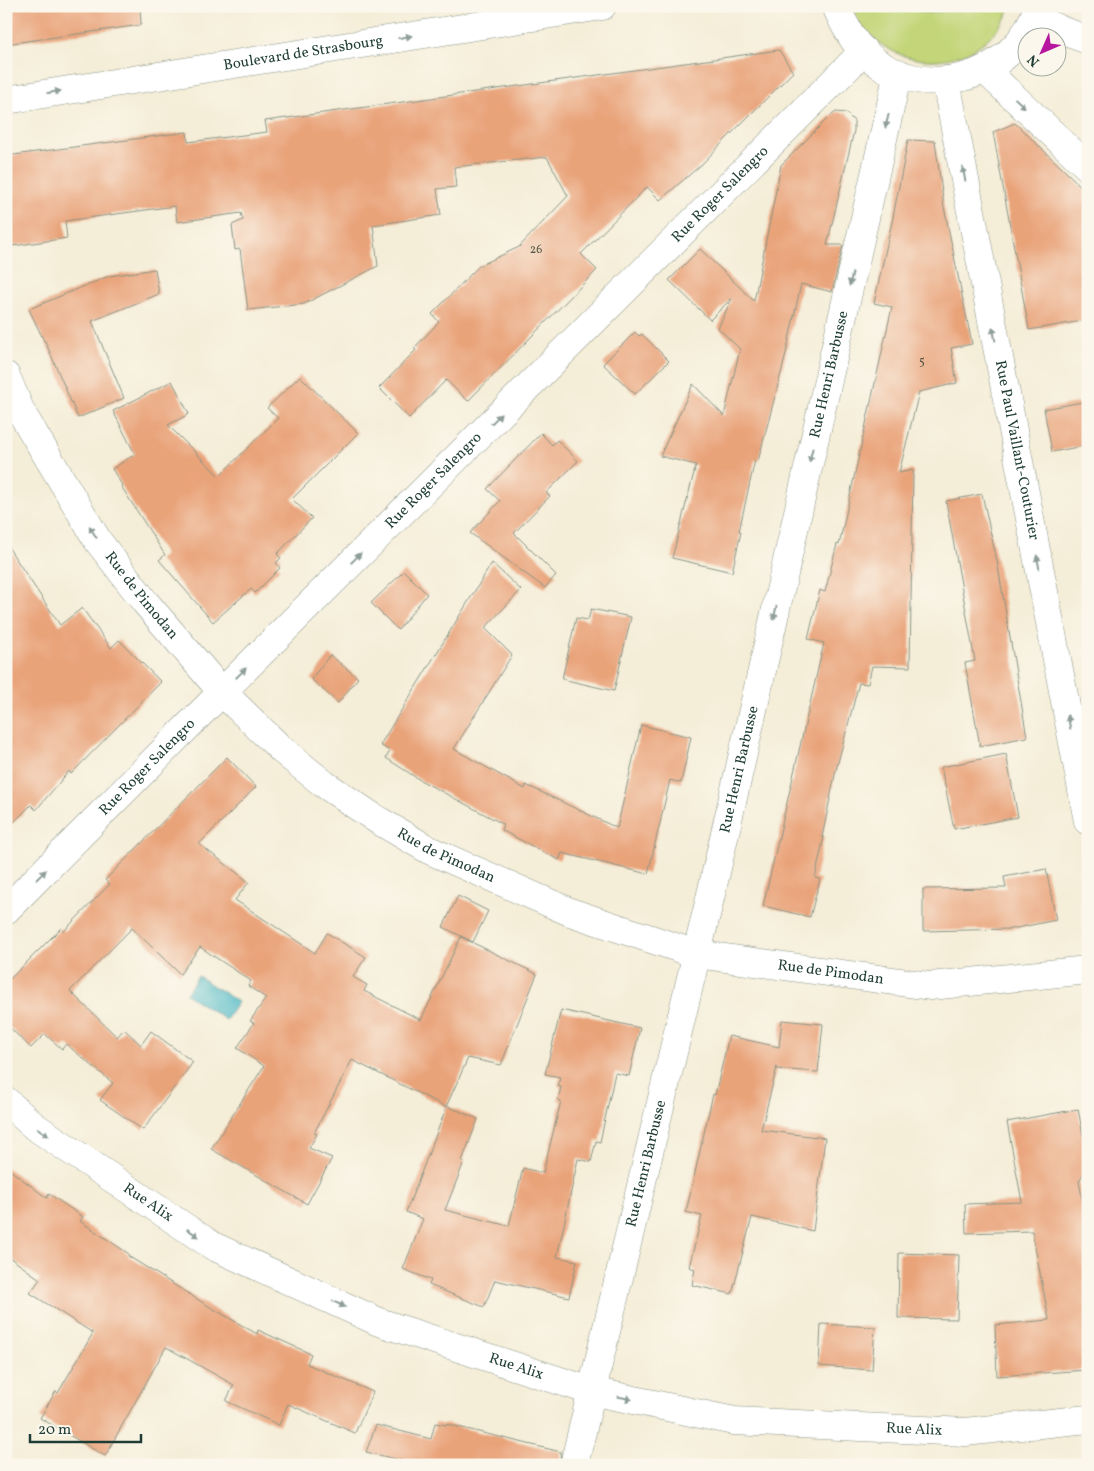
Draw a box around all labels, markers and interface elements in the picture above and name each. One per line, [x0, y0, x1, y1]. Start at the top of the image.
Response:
north arrow [1016, 28, 1066, 78]
street label: Boulevard de Strasbourg [222, 30, 385, 76]
one-way arrow [397, 33, 413, 41]
text: N [1024, 50, 1044, 70]
one-way arrow [47, 88, 63, 96]
one-way arrow [1014, 97, 1026, 109]
one-way arrow [883, 113, 891, 128]
street label: Rue Roger Salengro [667, 141, 773, 248]
one-way arrow [959, 166, 967, 182]
house number: 26 [530, 242, 542, 258]
one-way arrow [847, 272, 855, 287]
street label: Rue Henri Barbusse [805, 309, 854, 440]
one-way arrow [990, 325, 998, 341]
house number: 5 [919, 354, 925, 370]
street label: Rue Paul Vaillant-Couturier [989, 359, 1044, 542]
one-way arrow [490, 413, 502, 425]
street label: Rue Roger Salengro [381, 428, 487, 534]
one-way arrow [807, 447, 815, 462]
one-way arrow [88, 525, 97, 538]
street label: Rue de Pimodan [100, 548, 183, 644]
one-way arrow [350, 552, 362, 564]
one-way arrow [1034, 554, 1042, 570]
one-way arrow [771, 606, 779, 621]
one-way arrow [235, 667, 247, 679]
street label: Rue Henri Barbusse [715, 704, 764, 835]
one-way arrow [1064, 713, 1072, 729]
street label: Rue Roger Salengro [94, 714, 200, 820]
street label: Rue de Pimodan [393, 823, 498, 888]
one-way arrow [34, 870, 46, 882]
street label: Rue de Pimodan [776, 955, 885, 990]
street label: Rue Henri Barbusse [621, 1098, 672, 1229]
one-way arrow [37, 1127, 50, 1137]
street label: Rue Alix [119, 1178, 178, 1227]
one-way arrow [186, 1228, 200, 1237]
one-way arrow [332, 1300, 346, 1308]
street label: Rue Alix [486, 1348, 546, 1385]
one-way arrow [618, 1395, 634, 1403]
scale bar [30, 1411, 141, 1443]
street label: Rue Alix [886, 1418, 943, 1441]
text: 20 m [38, 1420, 71, 1441]

